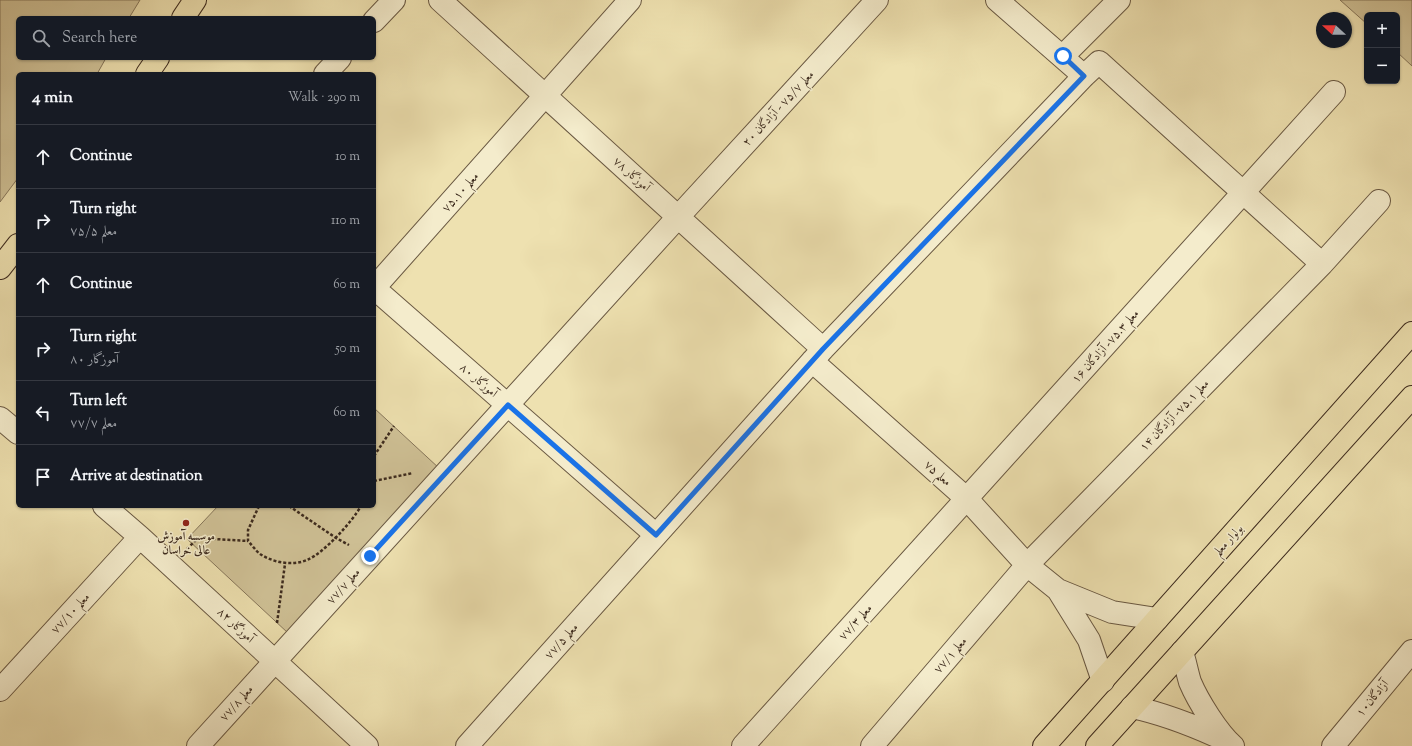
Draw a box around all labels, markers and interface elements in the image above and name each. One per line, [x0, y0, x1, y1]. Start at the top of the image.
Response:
north arrow [1316, 12, 1352, 48]
map controls [1364, 12, 1400, 84]
button: + [1364, 12, 1400, 48]
search box [16, 16, 376, 60]
icon: search [30, 27, 52, 49]
text: Search here [62, 28, 137, 49]
route start [1054, 47, 1072, 65]
button: − [1364, 48, 1400, 84]
street label: معلم ۷۵/۷ - آزادگان ۲۰ [739, 67, 820, 152]
text: 4 min [32, 86, 73, 110]
text: Walk · 290 m [288, 89, 360, 107]
icon: ahead [32, 146, 54, 168]
text: Continue [70, 146, 132, 167]
text: 10 m [335, 148, 360, 166]
street label: آموزگار ۷۸ [609, 153, 655, 197]
street label: معلم ۷۵.۱۰ [438, 169, 485, 218]
text: Turn right [70, 199, 136, 220]
icon: right [32, 210, 54, 232]
text: 110 m [331, 212, 360, 230]
text: معلم ۷۵/۵ [70, 223, 117, 241]
icon: ahead [32, 274, 54, 296]
text: Continue [70, 274, 132, 295]
text: 60 m [333, 276, 360, 294]
street label: معلم ۷۵.۳- آزادگان ۱۶ [1068, 306, 1145, 389]
text: Turn right [70, 327, 136, 348]
icon: right [32, 338, 54, 360]
text: 50 m [335, 340, 360, 358]
text: آموزگار ۸۰ [70, 351, 119, 369]
street label: آموزگار ۸۰ [455, 359, 502, 403]
street label: معلم ۷۵.۱- آزادگان ۱۴ [1136, 376, 1215, 457]
text: Turn left [70, 391, 127, 412]
icon: left [32, 402, 54, 424]
text: 60 m [333, 404, 360, 422]
text: معلم ۷۷/۷ [70, 415, 117, 433]
street label: معلم ۷۵ [918, 457, 955, 492]
icon: arrive [32, 466, 54, 488]
text: Arrive at destination [70, 466, 203, 487]
marker: موسسه آموزش عالی خراسان [181, 518, 191, 528]
street label: بولوار معلم [1210, 521, 1249, 562]
place label: موسسه آموزش عالی خراسان [157, 528, 215, 560]
route end [361, 547, 379, 565]
street label: معلم ۷۷/۷ [323, 564, 366, 610]
street label: معلم ۷۷/۱۰ [47, 589, 96, 640]
street label: معلم ۷۷/۳ [835, 600, 878, 646]
street label: آموزگار ۸۲ [213, 604, 259, 649]
street label: معلم ۷۷/۵ [541, 619, 584, 665]
street label: معلم ۷۷/۱ [930, 633, 973, 679]
street label: آزادگان۱۰ [1352, 675, 1394, 721]
street label: معلم ۷۷/۸ [216, 681, 259, 727]

